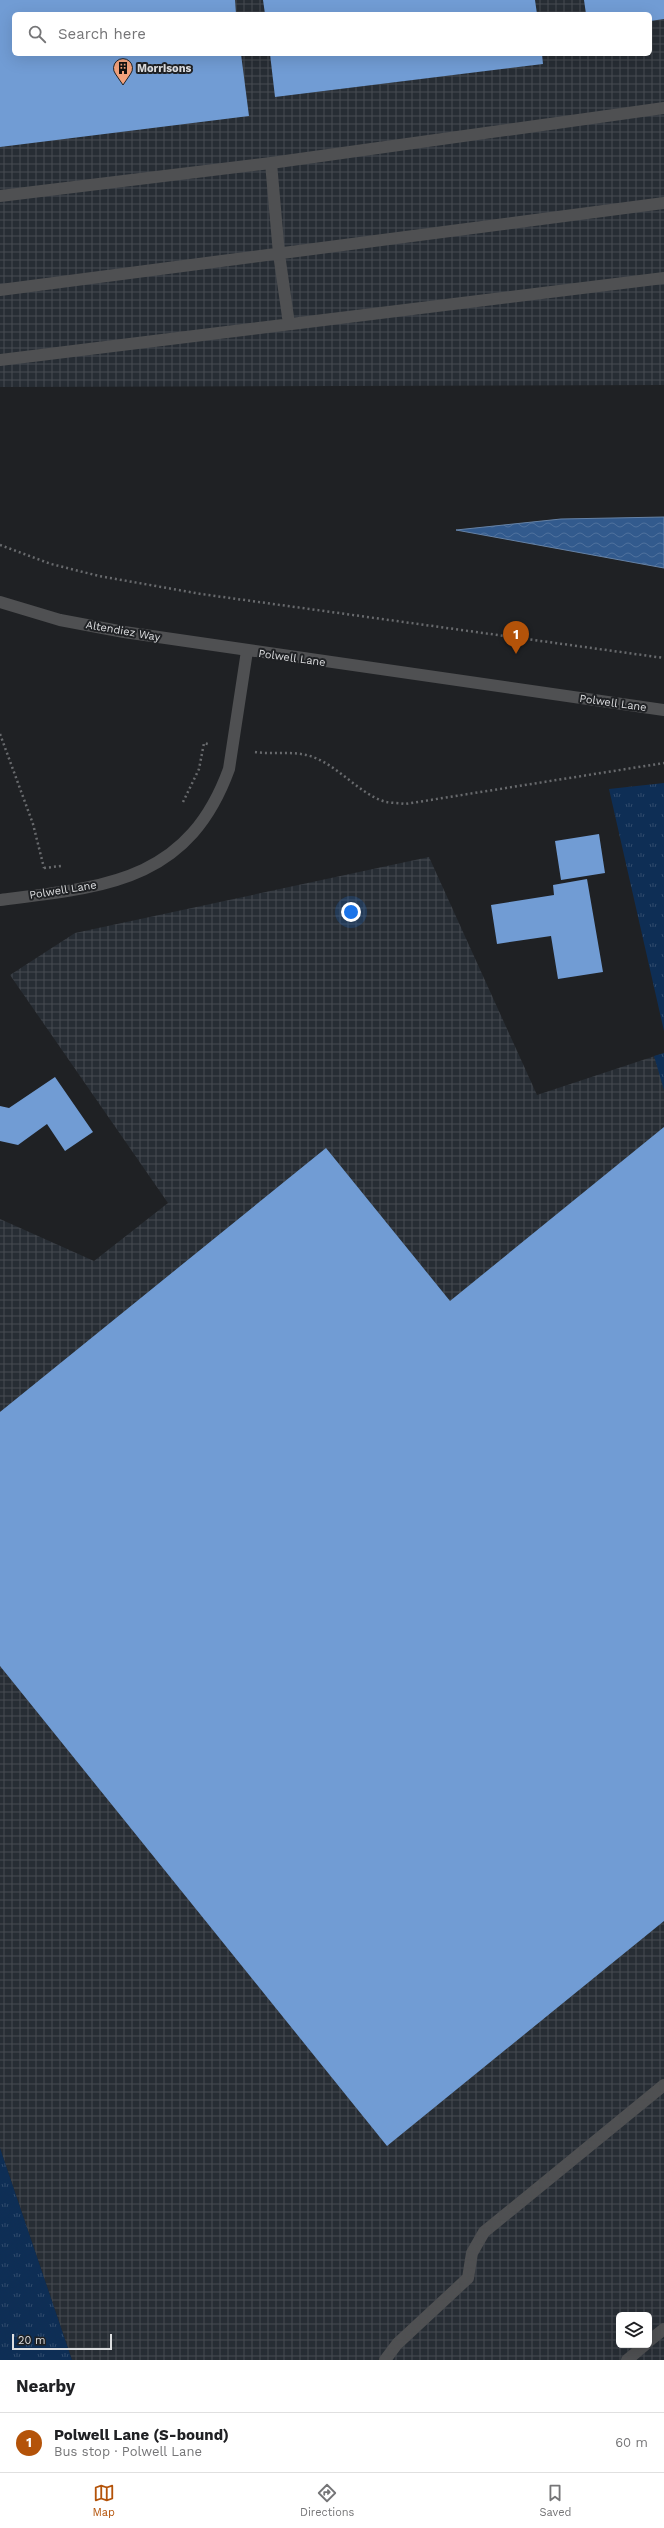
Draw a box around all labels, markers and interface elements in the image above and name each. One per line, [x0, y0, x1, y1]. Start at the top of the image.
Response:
search box [12, 12, 652, 56]
icon: search [26, 23, 48, 45]
text: Search here [58, 25, 146, 43]
building icon: Morrisons [112, 57, 134, 85]
place label: Morrisons [137, 62, 191, 75]
street label: Altendiez Way [85, 618, 162, 644]
pin: 1 [503, 621, 529, 654]
street label: Polwell Lane [258, 647, 326, 669]
street label: Polwell Lane [579, 692, 647, 714]
street label: Polwell Lane [28, 878, 98, 902]
your location [341, 902, 361, 922]
map controls [616, 2312, 652, 2348]
button: layers [616, 2312, 652, 2348]
scale bar [12, 2332, 112, 2351]
text: 20 m [18, 2334, 46, 2347]
text: Nearby [16, 2376, 75, 2396]
text: Polwell Lane (S-bound) [54, 2426, 229, 2444]
text: 1 [26, 2435, 32, 2450]
text: 60 m [615, 2435, 648, 2450]
text: Bus stop · Polwell Lane [54, 2444, 202, 2459]
tab: Map [93, 2482, 115, 2519]
tab: Directions [300, 2482, 354, 2519]
tab: Saved [539, 2482, 571, 2519]

